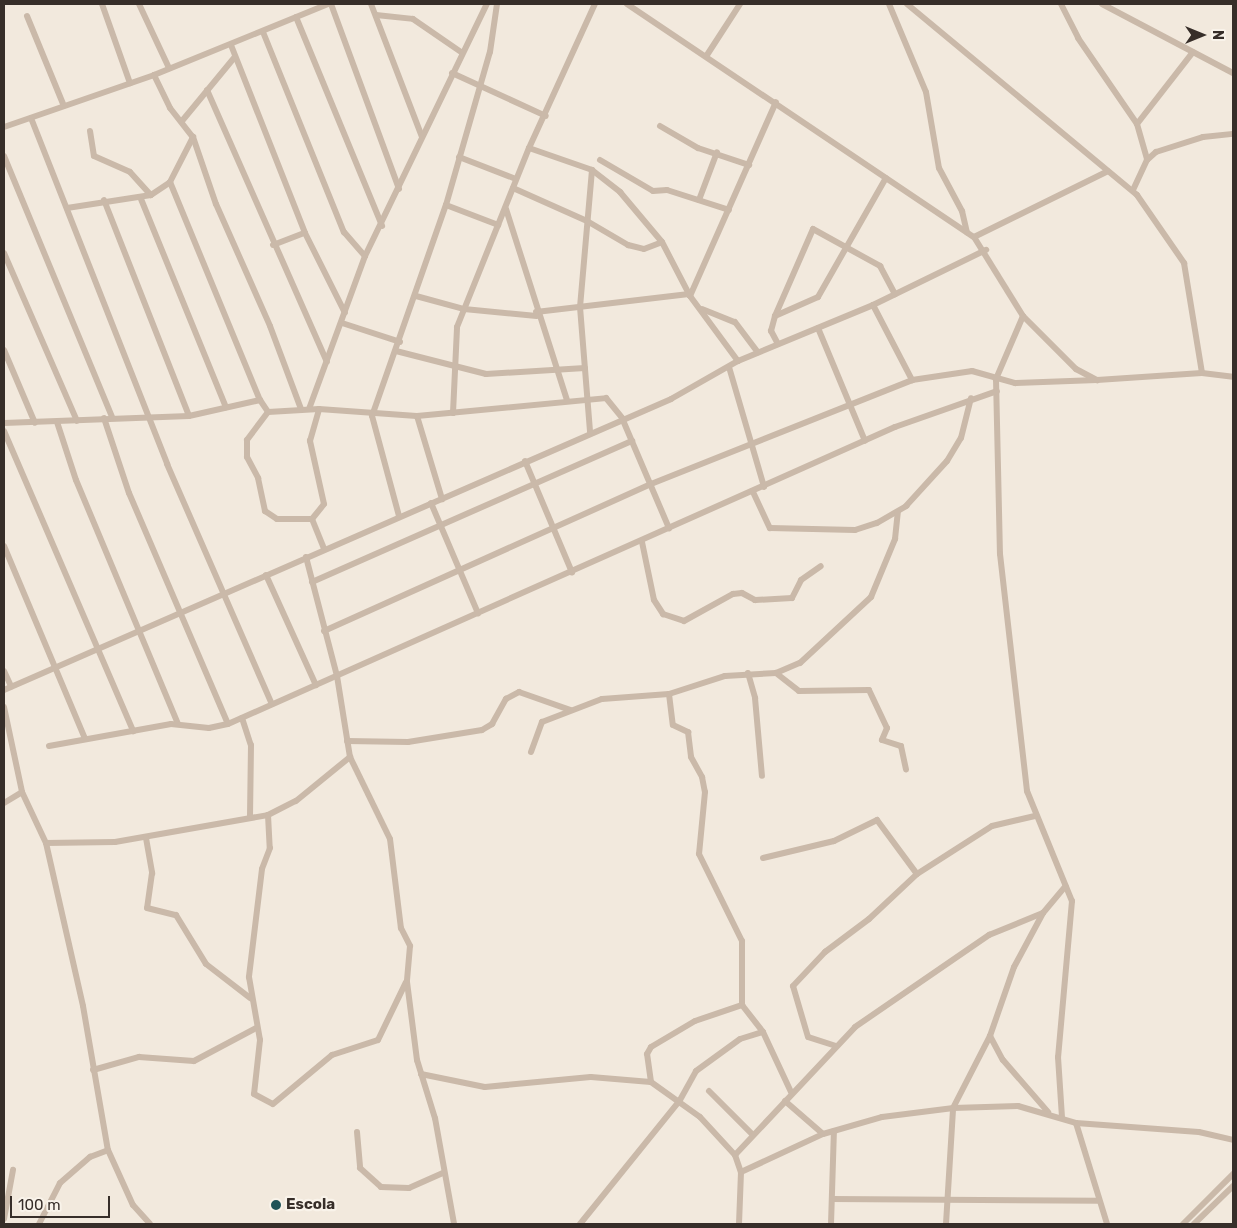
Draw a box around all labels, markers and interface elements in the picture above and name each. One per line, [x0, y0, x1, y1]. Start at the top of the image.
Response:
north arrow [1177, 10, 1227, 60]
text: N [1209, 30, 1226, 40]
scale bar [12, 1186, 112, 1218]
text: 100 m [18, 1196, 60, 1214]
place label: Escola [286, 1196, 335, 1214]
marker: Escola [270, 1199, 282, 1211]

